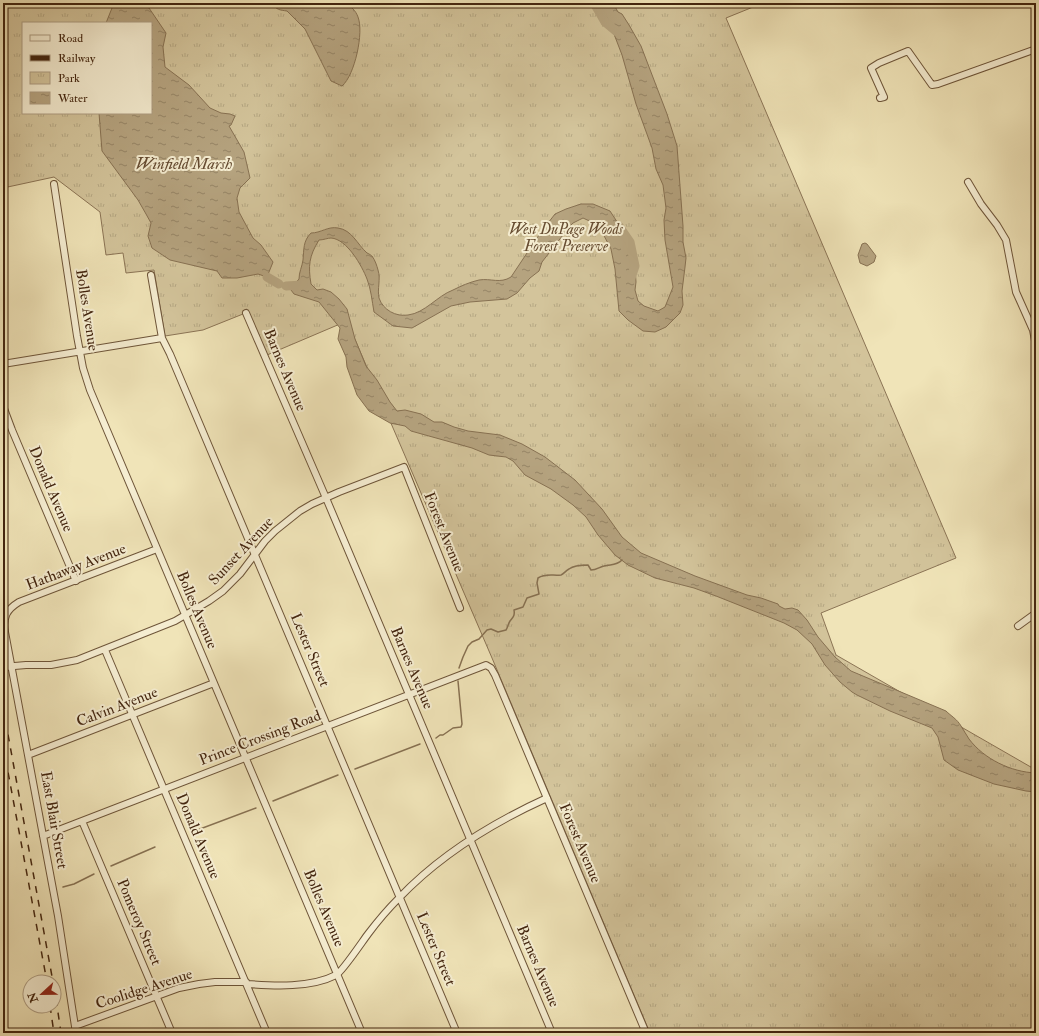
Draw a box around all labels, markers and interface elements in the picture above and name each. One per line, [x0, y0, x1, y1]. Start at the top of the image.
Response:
legend [22, 22, 152, 114]
text: Road [58, 31, 83, 46]
text: Railway [58, 51, 96, 66]
text: Park [58, 71, 80, 86]
text: Water [57, 91, 88, 106]
water label: Winfield Marsh [136, 154, 232, 174]
park label: West DuPage Woods Forest Preserve [509, 220, 624, 256]
street label: Bolles Avenue [71, 268, 103, 352]
street label: Barnes Avenue [259, 326, 311, 414]
street label: Donald Avenue [24, 443, 78, 535]
street label: Forest Avenue [419, 489, 469, 575]
street label: Sunset Avenue [205, 513, 277, 589]
street label: Hathaway Avenue [23, 539, 129, 595]
street label: Bolles Avenue [172, 568, 222, 652]
street label: Lester Street [286, 610, 334, 690]
street label: Barnes Avenue [386, 624, 438, 712]
street label: Calvin Avenue [74, 683, 160, 731]
street label: Prince Crossing Road [196, 706, 324, 770]
street label: East Blair Street [36, 770, 72, 870]
street label: Donald Avenue [171, 790, 225, 882]
street label: Forest Avenue [555, 800, 605, 886]
street label: Bolles Avenue [299, 866, 349, 950]
street label: Pomeroy Street [112, 876, 166, 968]
street label: Lester Street [412, 909, 460, 989]
street label: Barnes Avenue [512, 922, 564, 1010]
street label: Coolidge Avenue [93, 964, 195, 1014]
north arrow [22, 974, 62, 1014]
text: N [25, 989, 41, 1005]

